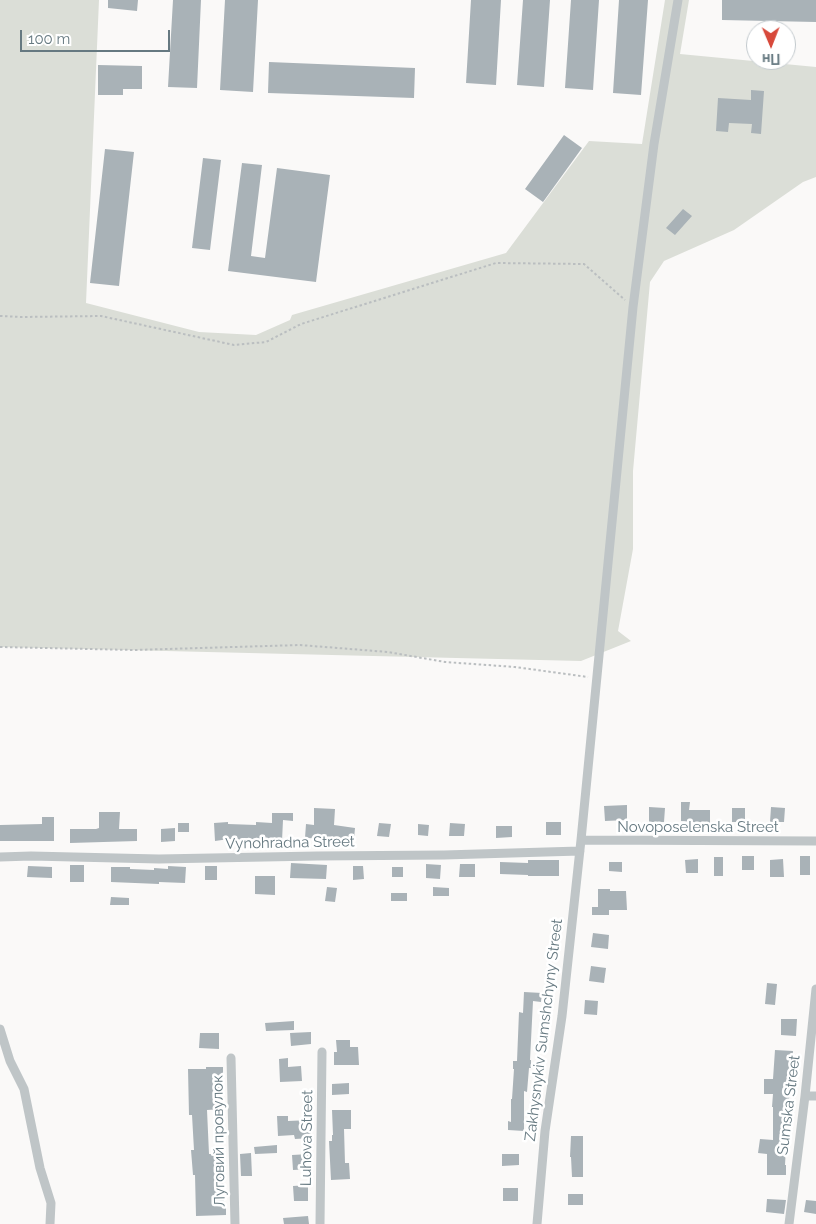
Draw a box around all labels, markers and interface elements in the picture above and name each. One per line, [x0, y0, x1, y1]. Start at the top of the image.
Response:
scale bar [22, 20, 172, 52]
north arrow [746, 20, 796, 70]
text: 100 m [28, 30, 70, 48]
text: Пн [762, 51, 781, 67]
street label: Novoposelenska Street [617, 818, 779, 836]
street label: Vynohradna Street [225, 833, 355, 853]
street label: Zakhysnykiv Sumshchyny Street [521, 918, 567, 1142]
street label: Sumska Street [774, 1054, 804, 1156]
street label: Луговий провулок [209, 1075, 229, 1207]
street label: Luhova Street [297, 1090, 317, 1186]

